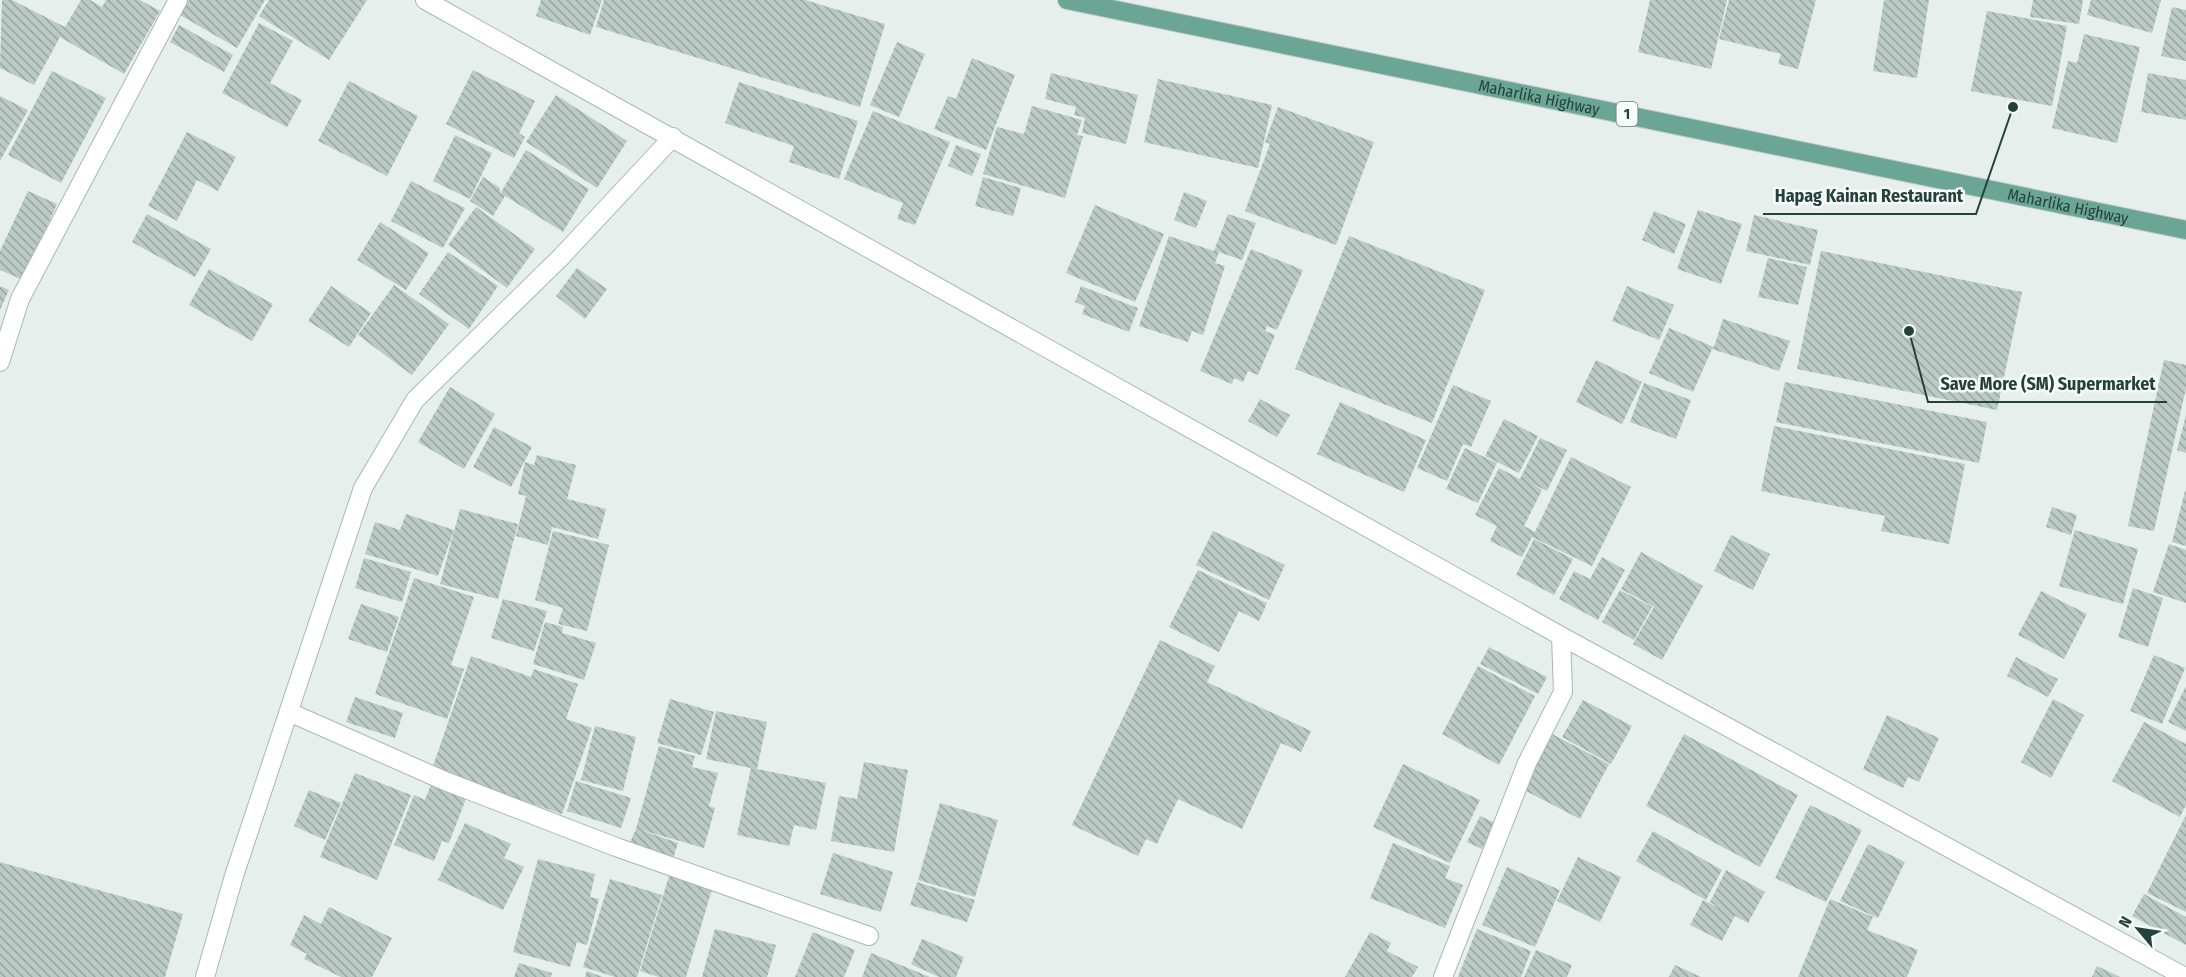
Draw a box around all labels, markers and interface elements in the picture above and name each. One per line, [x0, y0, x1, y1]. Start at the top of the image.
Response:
street label: Maharlika Highway [1477, 75, 1602, 119]
road number: 1 [1616, 102, 1638, 126]
callout: Hapag Kainan Restaurant [1763, 178, 1976, 214]
street label: Maharlika Highway [2006, 184, 2131, 228]
text: Hapag Kainan Restaurant [1775, 185, 1964, 207]
callout: Save More (SM) Supermarket [1928, 366, 2167, 402]
text: Save More (SM) Supermarket [1940, 373, 2156, 395]
north arrow [2108, 899, 2168, 959]
text: N [2115, 913, 2136, 931]

